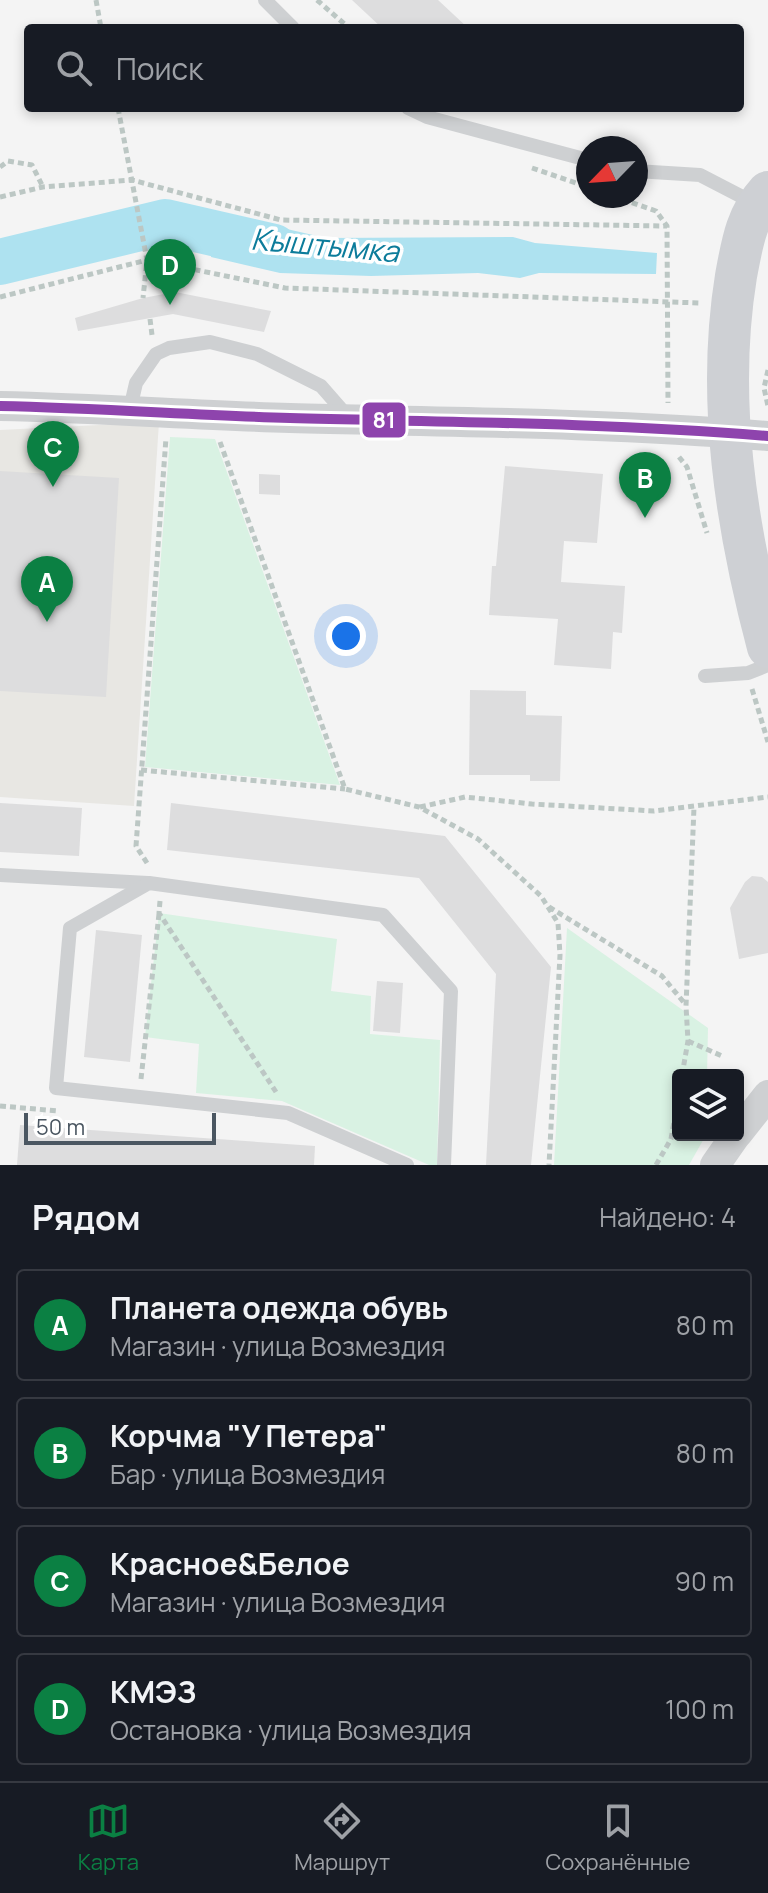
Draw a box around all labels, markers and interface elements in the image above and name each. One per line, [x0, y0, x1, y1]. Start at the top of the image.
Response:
search box [24, 24, 744, 112]
icon: search [52, 46, 96, 90]
text: Поиск [116, 48, 203, 89]
north arrow [576, 136, 648, 208]
water label: Кыштымка [250, 218, 402, 272]
pin: D [144, 239, 196, 305]
line badge: 81 [361, 401, 407, 439]
text: 81 [372, 405, 396, 435]
pin: C [27, 421, 79, 487]
pin: B [619, 452, 671, 518]
pin: A [21, 556, 73, 622]
your location [326, 616, 366, 656]
map controls [672, 1069, 744, 1141]
button: layers [672, 1069, 744, 1141]
scale bar [24, 1109, 216, 1145]
text: 50 m [36, 1112, 85, 1142]
text: Рядом [32, 1194, 141, 1240]
text: Найдено: 4 [599, 1199, 736, 1235]
text: Планета одежда обувь [110, 1287, 448, 1328]
text: A [51, 1307, 69, 1343]
text: 80 m [676, 1307, 734, 1343]
text: Магазин · улица Возмездия [110, 1328, 445, 1364]
text: Корчма "У Петера" [110, 1415, 388, 1456]
text: B [52, 1435, 68, 1471]
text: 80 m [676, 1435, 734, 1471]
text: Бар · улица Возмездия [110, 1456, 385, 1492]
text: Красное&Белое [110, 1543, 350, 1584]
text: C [50, 1563, 70, 1599]
text: 90 m [675, 1563, 734, 1599]
text: Магазин · улица Возмездия [110, 1584, 445, 1620]
text: КМЭЗ [110, 1671, 196, 1712]
text: D [51, 1691, 69, 1727]
text: 100 m [665, 1691, 734, 1727]
text: Остановка · улица Возмездия [110, 1712, 472, 1748]
tab: Карта [78, 1799, 139, 1877]
tab: Маршрут [294, 1799, 390, 1877]
tab: Сохранённые [545, 1799, 690, 1877]

